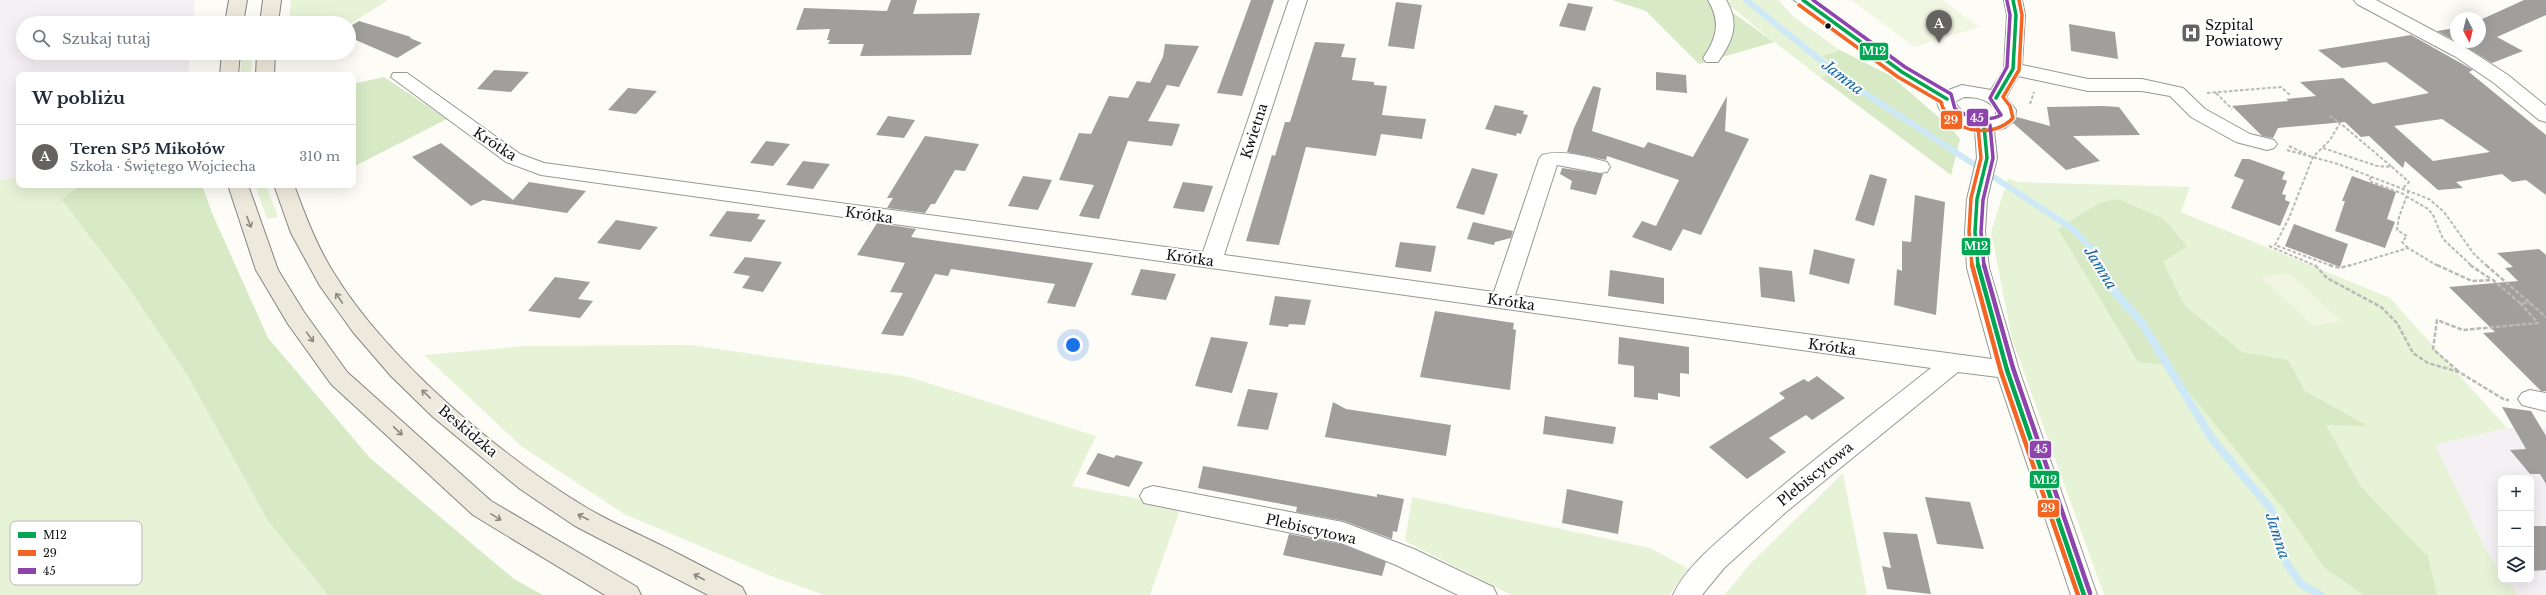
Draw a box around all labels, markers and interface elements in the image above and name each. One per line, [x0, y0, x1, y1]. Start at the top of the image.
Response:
pin: A [1926, 10, 1952, 43]
north arrow [2450, 12, 2486, 48]
search box [16, 16, 356, 60]
place label: Szpital Powiatowy [2205, 16, 2283, 50]
unlabelled marker [1823, 21, 1833, 31]
hospital icon: Szpital Powiatowy [2180, 22, 2202, 44]
icon: search [30, 27, 52, 49]
text: Szukaj tutaj [62, 29, 151, 48]
line badge: M12 [1859, 42, 1889, 61]
text: M12 [1862, 44, 1886, 58]
water label: Jamna [1818, 55, 1868, 99]
text: W pobliżu [32, 88, 125, 109]
street label: Kwietna [1237, 101, 1272, 161]
line badge: 45 [1966, 108, 1989, 127]
line badge: 29 [1940, 110, 1963, 130]
text: 45 [1970, 111, 1984, 125]
text: 29 [1944, 113, 1958, 127]
street label: Krótka [470, 123, 520, 165]
text: Teren SP5 Mikołów [70, 139, 225, 158]
text: A [40, 148, 50, 165]
text: 310 m [299, 148, 340, 165]
text: Szkoła · Świętego Wojciecha [70, 158, 256, 175]
street label: Krótka [844, 203, 894, 227]
one-way arrow [246, 216, 254, 228]
line badge: M12 [1961, 237, 1991, 256]
text: M12 [1964, 239, 1988, 253]
water label: Jamna [2080, 242, 2122, 293]
street label: Krótka [1165, 246, 1215, 270]
street label: Krótka [1486, 290, 1536, 314]
one-way arrow [335, 293, 343, 304]
one-way arrow [305, 331, 314, 342]
your location [1063, 335, 1083, 355]
street label: Krótka [1807, 335, 1857, 359]
one-way arrow [421, 389, 431, 399]
street label: Beskidzka [435, 401, 502, 461]
one-way arrow [393, 427, 403, 436]
street label: Plebiscytowa [1773, 438, 1857, 510]
line badge: 45 [2029, 440, 2052, 459]
text: 45 [2034, 442, 2048, 456]
line badge: M12 [2029, 470, 2060, 489]
text: M12 [2033, 473, 2057, 487]
map controls [2498, 475, 2534, 583]
button: + [2498, 475, 2534, 511]
line badge: 29 [2037, 499, 2060, 518]
text: 29 [2041, 501, 2055, 515]
street label: Plebiscytowa [1264, 510, 1358, 548]
water label: Jamna [2261, 510, 2294, 561]
button: − [2498, 511, 2534, 547]
one-way arrow [490, 513, 502, 521]
one-way arrow [577, 513, 589, 521]
legend [10, 521, 142, 585]
text: M12 [43, 528, 67, 542]
text: 29 [43, 546, 57, 560]
button: layers [2498, 547, 2534, 583]
text: 45 [43, 564, 56, 578]
one-way arrow [693, 573, 705, 580]

